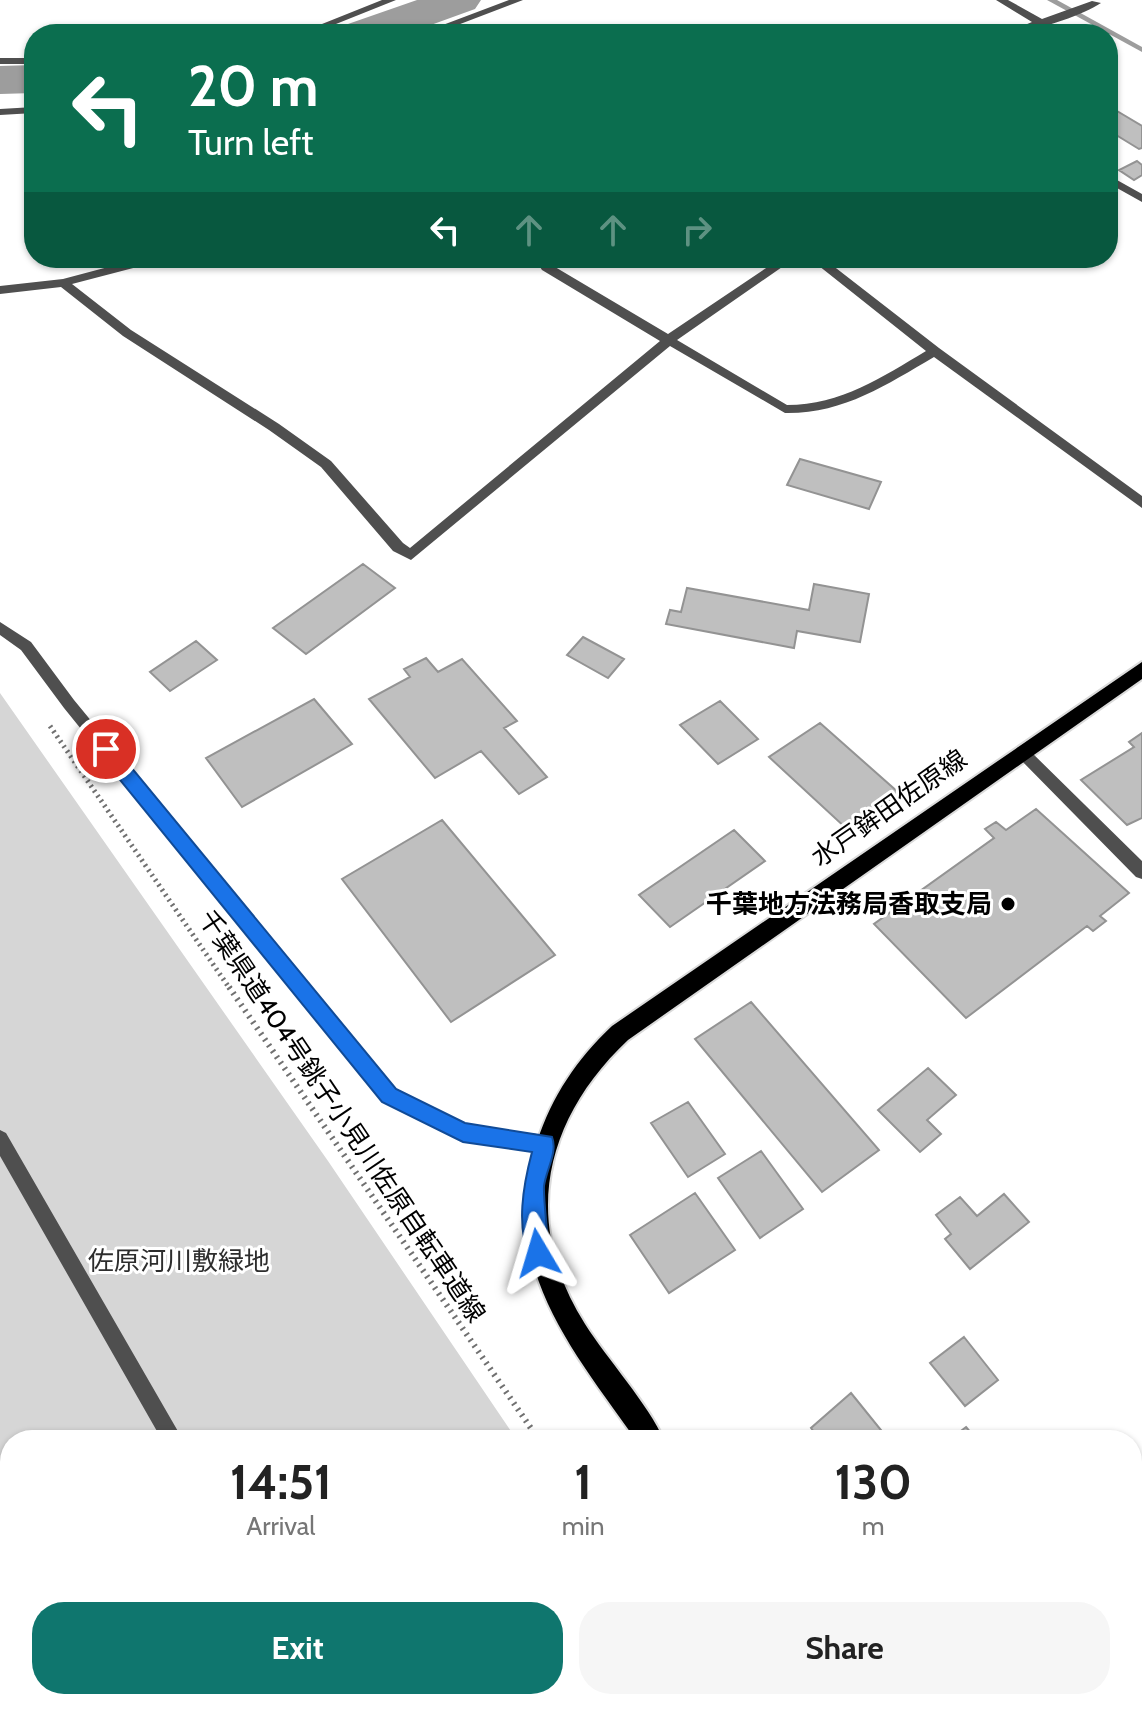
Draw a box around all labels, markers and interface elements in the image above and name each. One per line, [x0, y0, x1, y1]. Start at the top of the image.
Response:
text: 20 m [188, 52, 318, 120]
icon: left [56, 56, 160, 160]
text: Turn left [188, 120, 313, 164]
icon: left [423, 208, 467, 252]
icon: ahead [507, 208, 551, 252]
icon: ahead [591, 208, 635, 252]
icon: right [675, 208, 719, 252]
pin [72, 715, 140, 783]
icon: arrive [84, 727, 128, 771]
street label: 水戸鉾田佐原線 [805, 743, 973, 873]
place label: 千葉地方法務局香取支局 [706, 888, 992, 920]
marker: 千葉地方法務局香取支局 [999, 895, 1017, 913]
street label: 千葉県道404号銚子小見川佐原自転車道線 [192, 904, 492, 1328]
position arrow [496, 1211, 580, 1295]
park label: 佐原河川敷緑地 [88, 1245, 270, 1277]
text: 14:51 [230, 1453, 332, 1511]
text: 1 [574, 1453, 592, 1511]
text: 130 [834, 1453, 912, 1511]
text: Arrival [246, 1510, 315, 1542]
text: min [562, 1510, 605, 1542]
text: m [862, 1510, 885, 1542]
button: Exit [32, 1602, 563, 1694]
button: Share [579, 1602, 1110, 1694]

